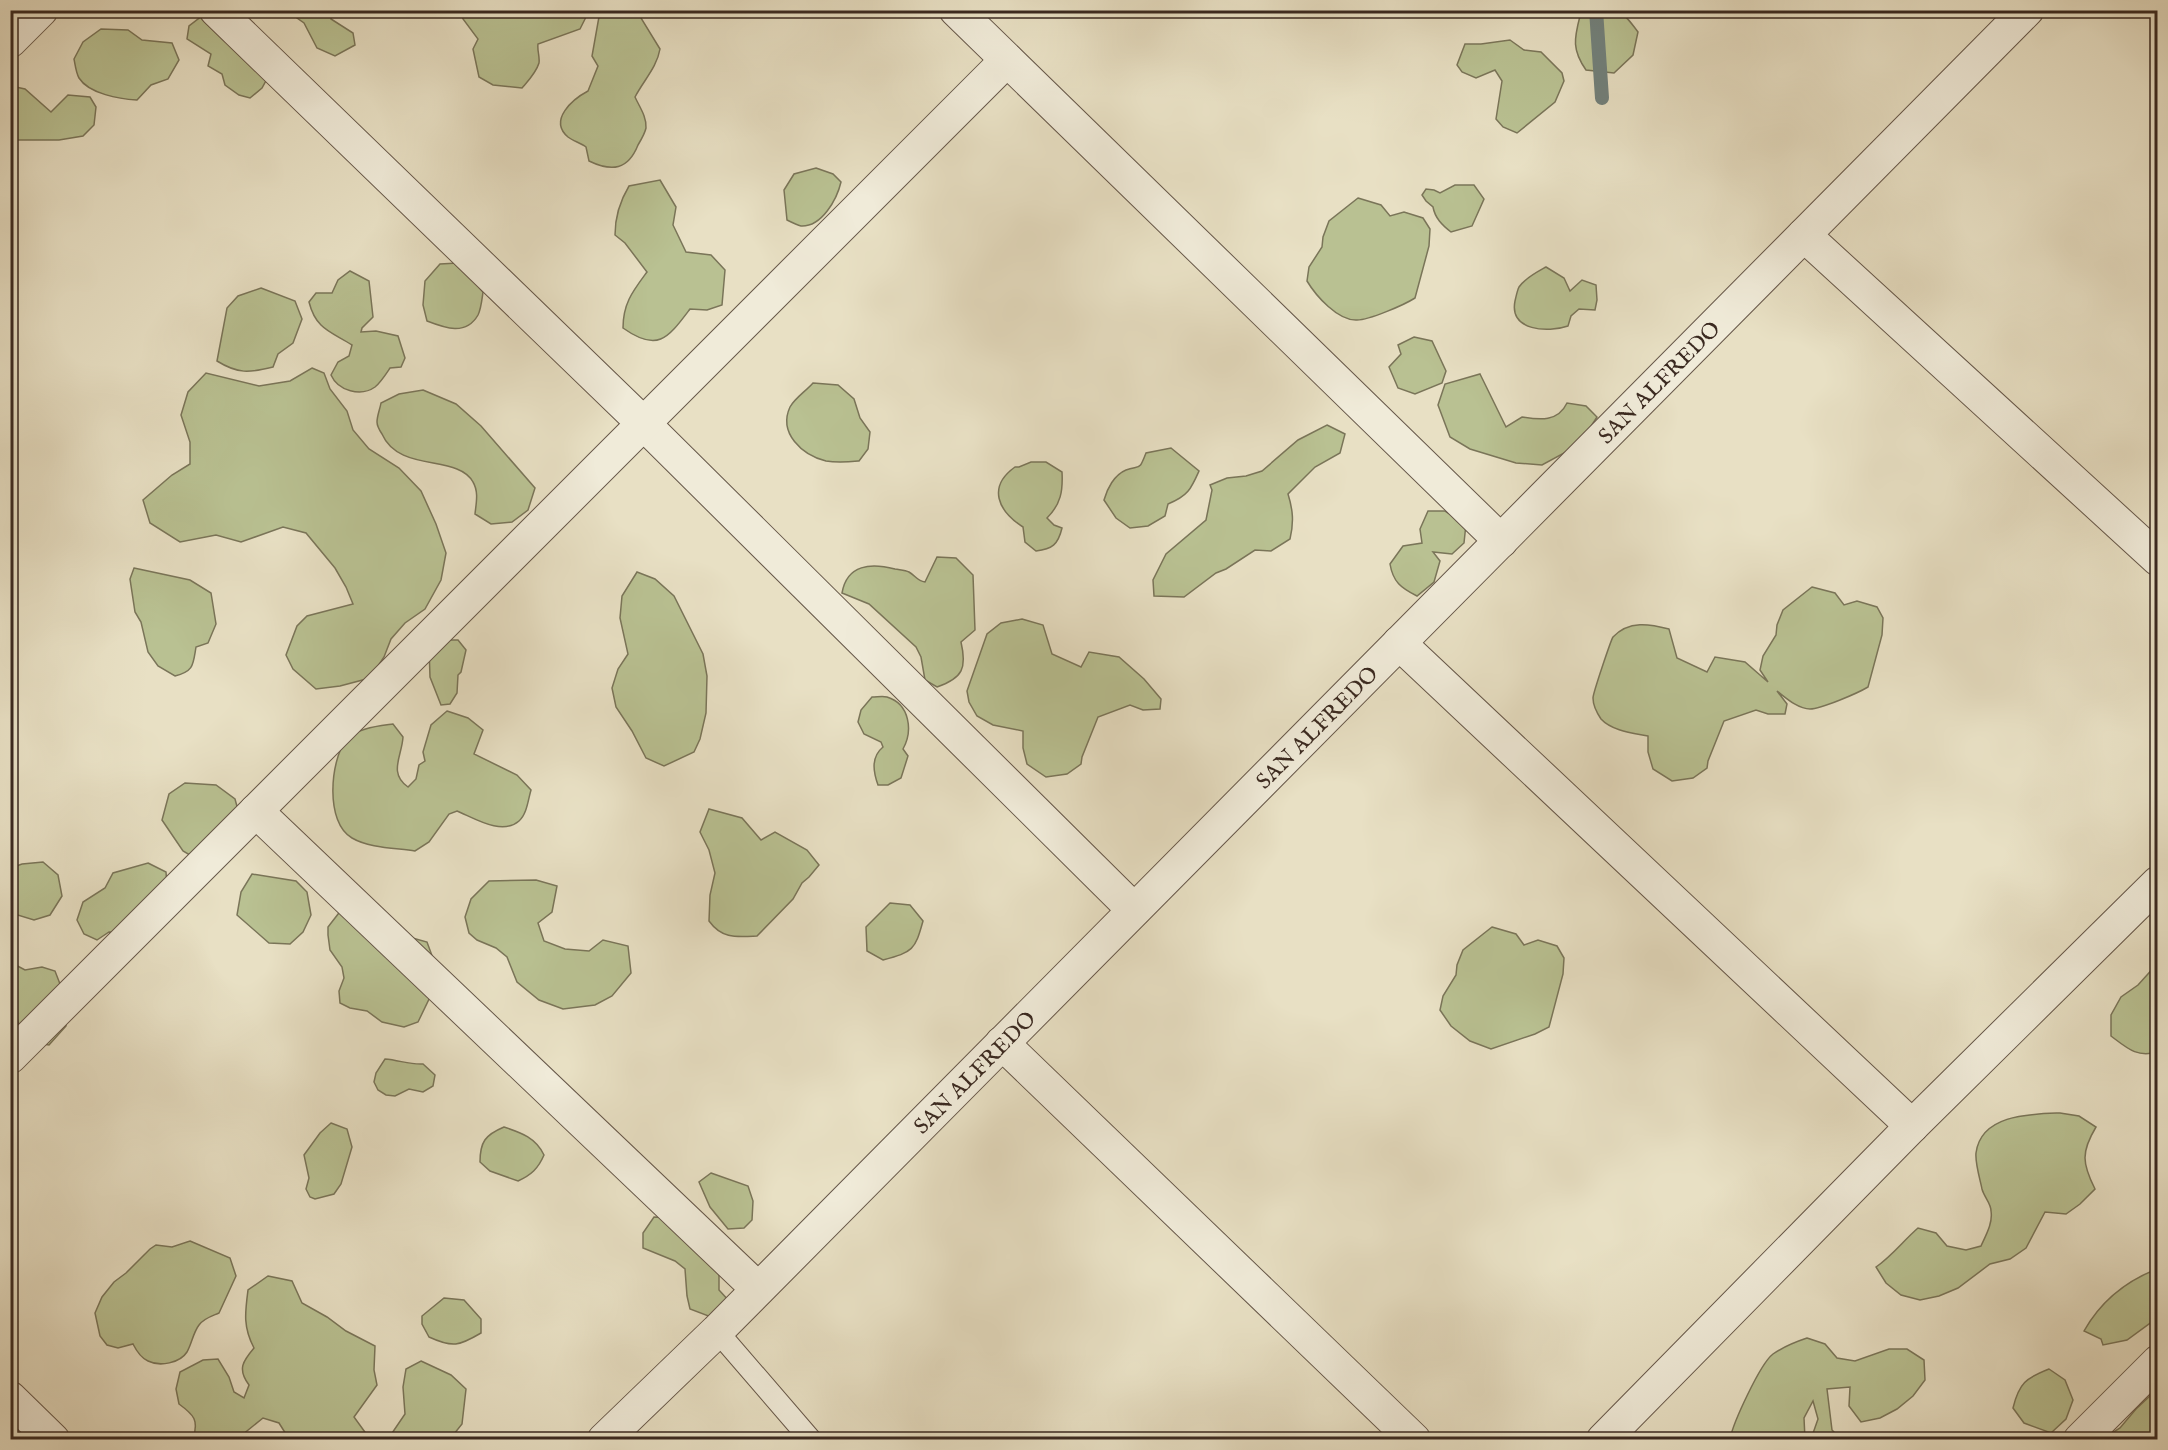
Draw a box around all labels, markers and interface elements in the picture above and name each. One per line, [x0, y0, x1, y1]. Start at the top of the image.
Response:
street label: SAN ALFREDO [1593, 316, 1727, 451]
street label: SAN ALFREDO [1251, 661, 1385, 796]
street label: SAN ALFREDO [908, 1006, 1042, 1141]

